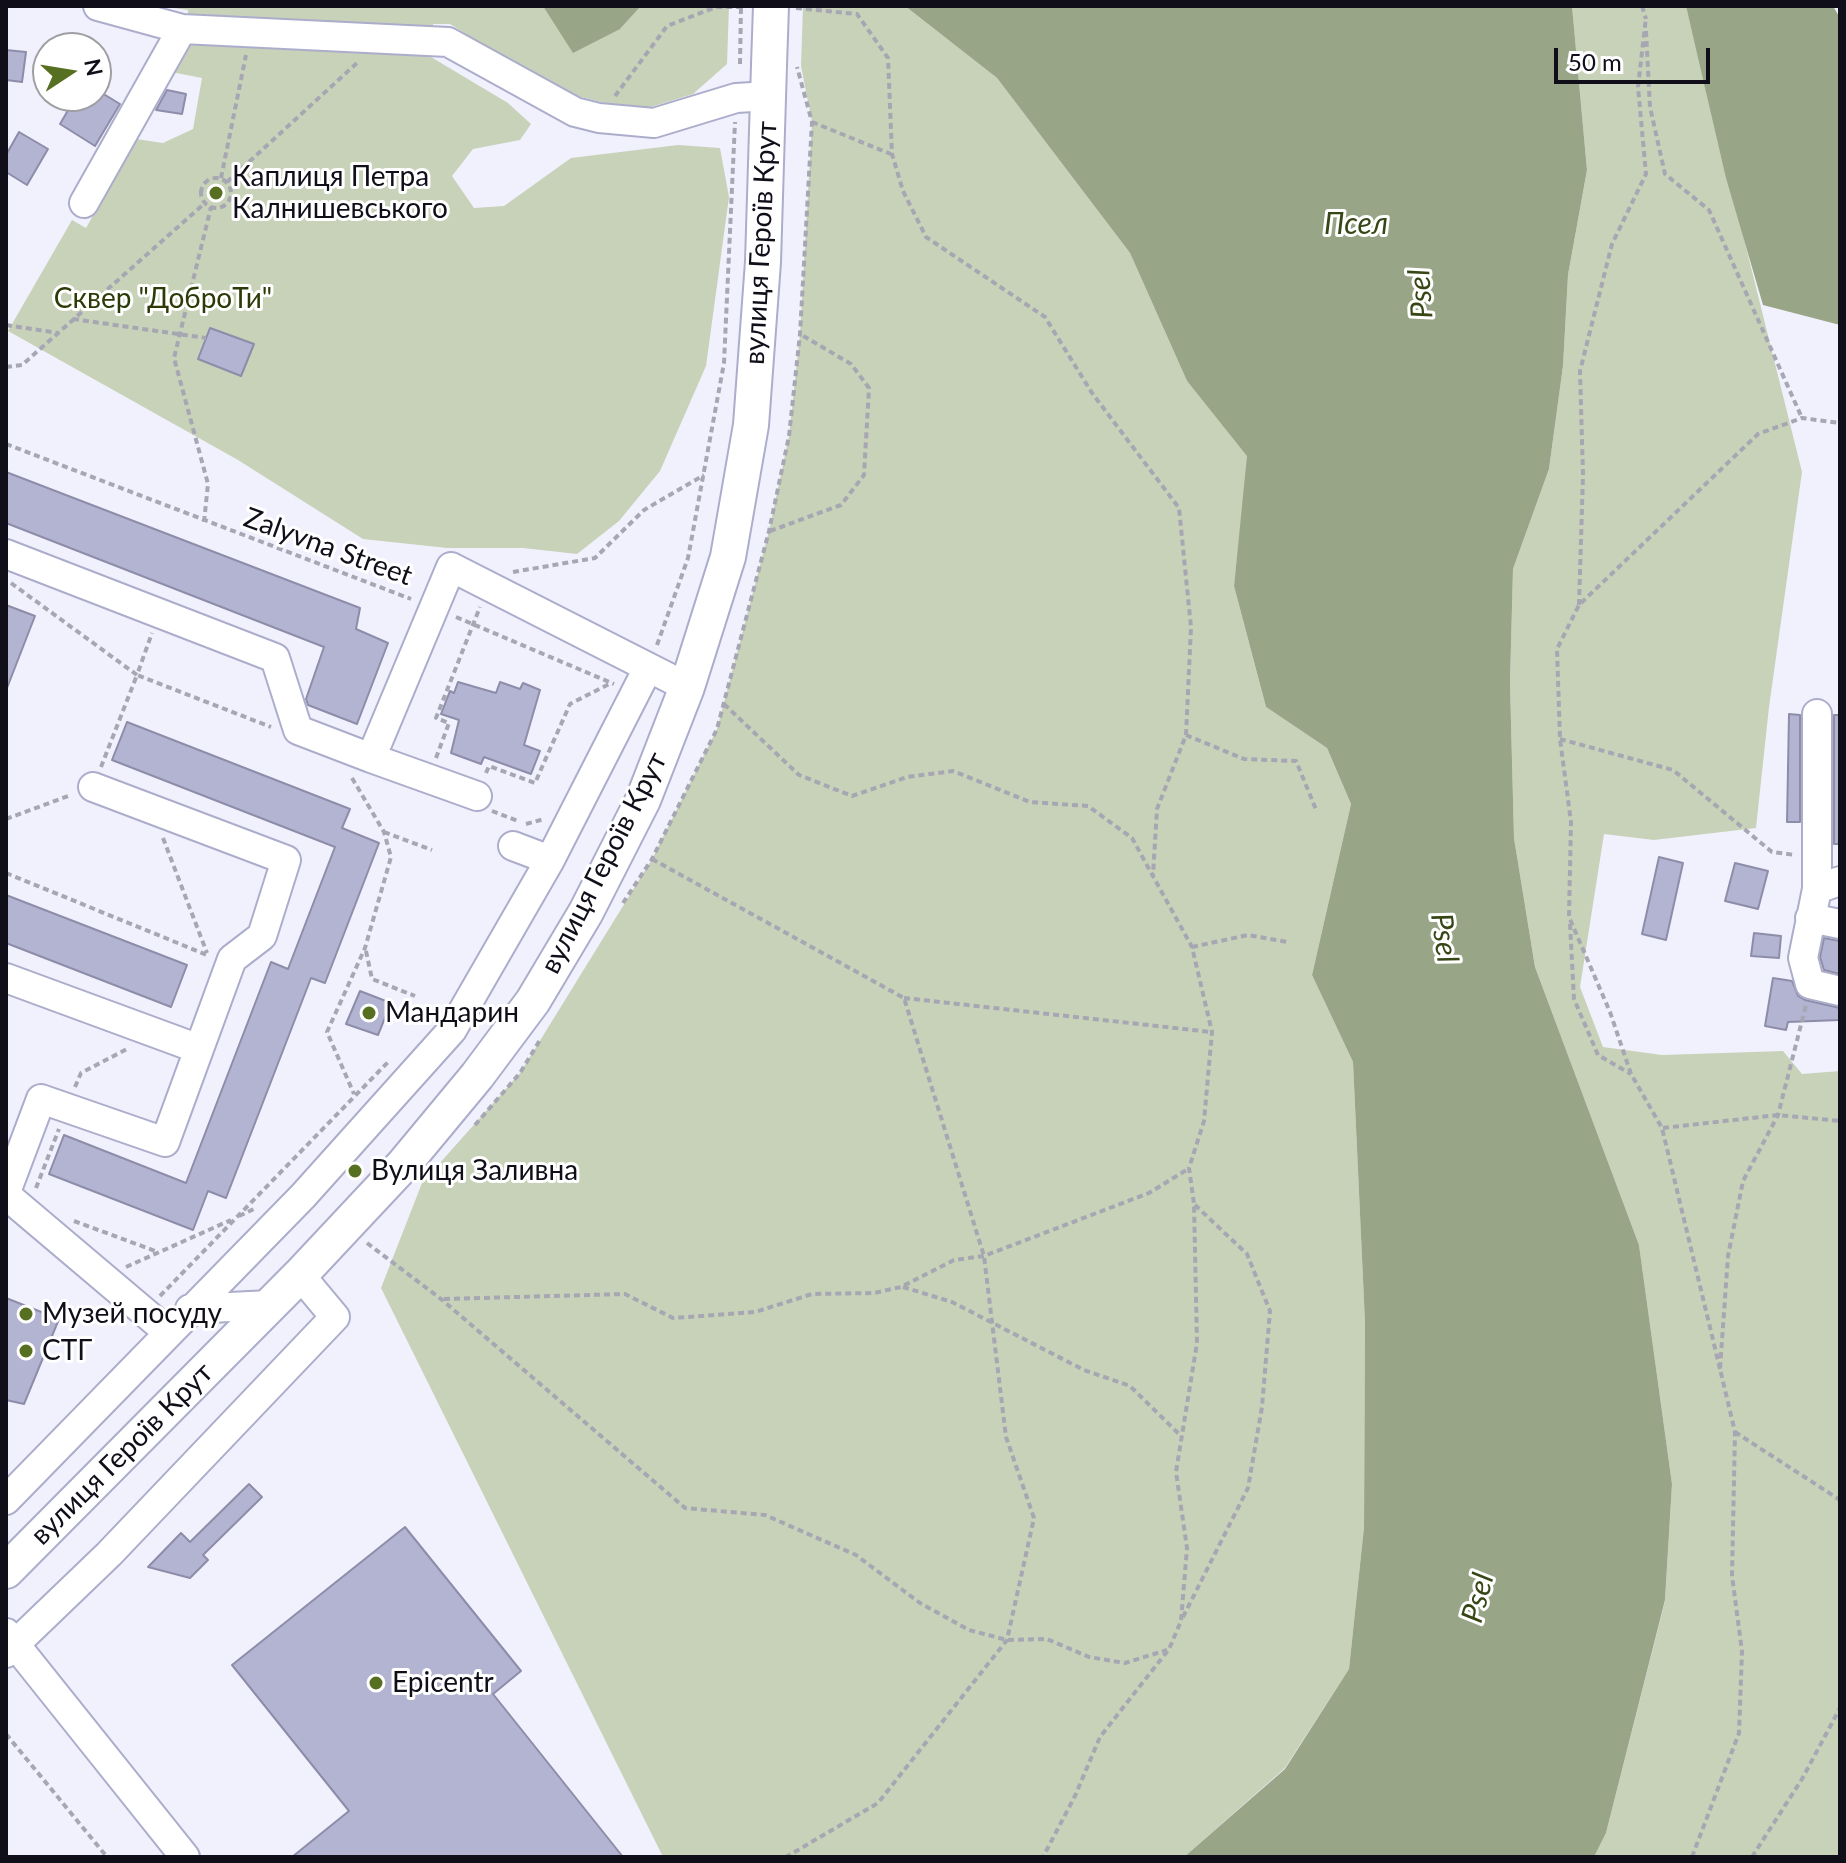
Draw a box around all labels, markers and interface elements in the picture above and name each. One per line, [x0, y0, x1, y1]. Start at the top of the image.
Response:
north arrow [32, 32, 112, 112]
scale bar [1558, 32, 1714, 82]
text: 50 m [1568, 47, 1622, 76]
text: N [79, 56, 109, 78]
street label: вулиця Героїв Крут [738, 120, 784, 366]
place label: Каплиця Петра Калнишевського [232, 160, 448, 226]
marker: Каплиця Петра Калнишевського [207, 184, 225, 202]
water label: Псел [1324, 206, 1388, 242]
water label: Psel [1401, 268, 1441, 320]
park label: Сквер "ДоброТи" [54, 282, 272, 316]
street label: Zalyvna Street [239, 501, 417, 593]
street label: вулиця Героїв Крут [534, 747, 674, 979]
water label: Psel [1423, 911, 1465, 965]
place label: Мандарин [385, 996, 519, 1030]
marker: Мандарин [360, 1004, 378, 1022]
place label: Вулиця Заливна [371, 1154, 578, 1188]
marker: Вулиця Заливна [346, 1162, 364, 1180]
place label: Музей посуду [42, 1297, 222, 1331]
marker: Музей посуду [17, 1305, 35, 1323]
place label: СТГ [42, 1334, 92, 1368]
marker: СТГ [17, 1342, 35, 1360]
street label: вулиця Героїв Крут [24, 1356, 220, 1552]
water label: Psel [1454, 1569, 1502, 1627]
place label: Epicentr [392, 1666, 494, 1700]
marker: Epicentr [367, 1674, 385, 1692]

